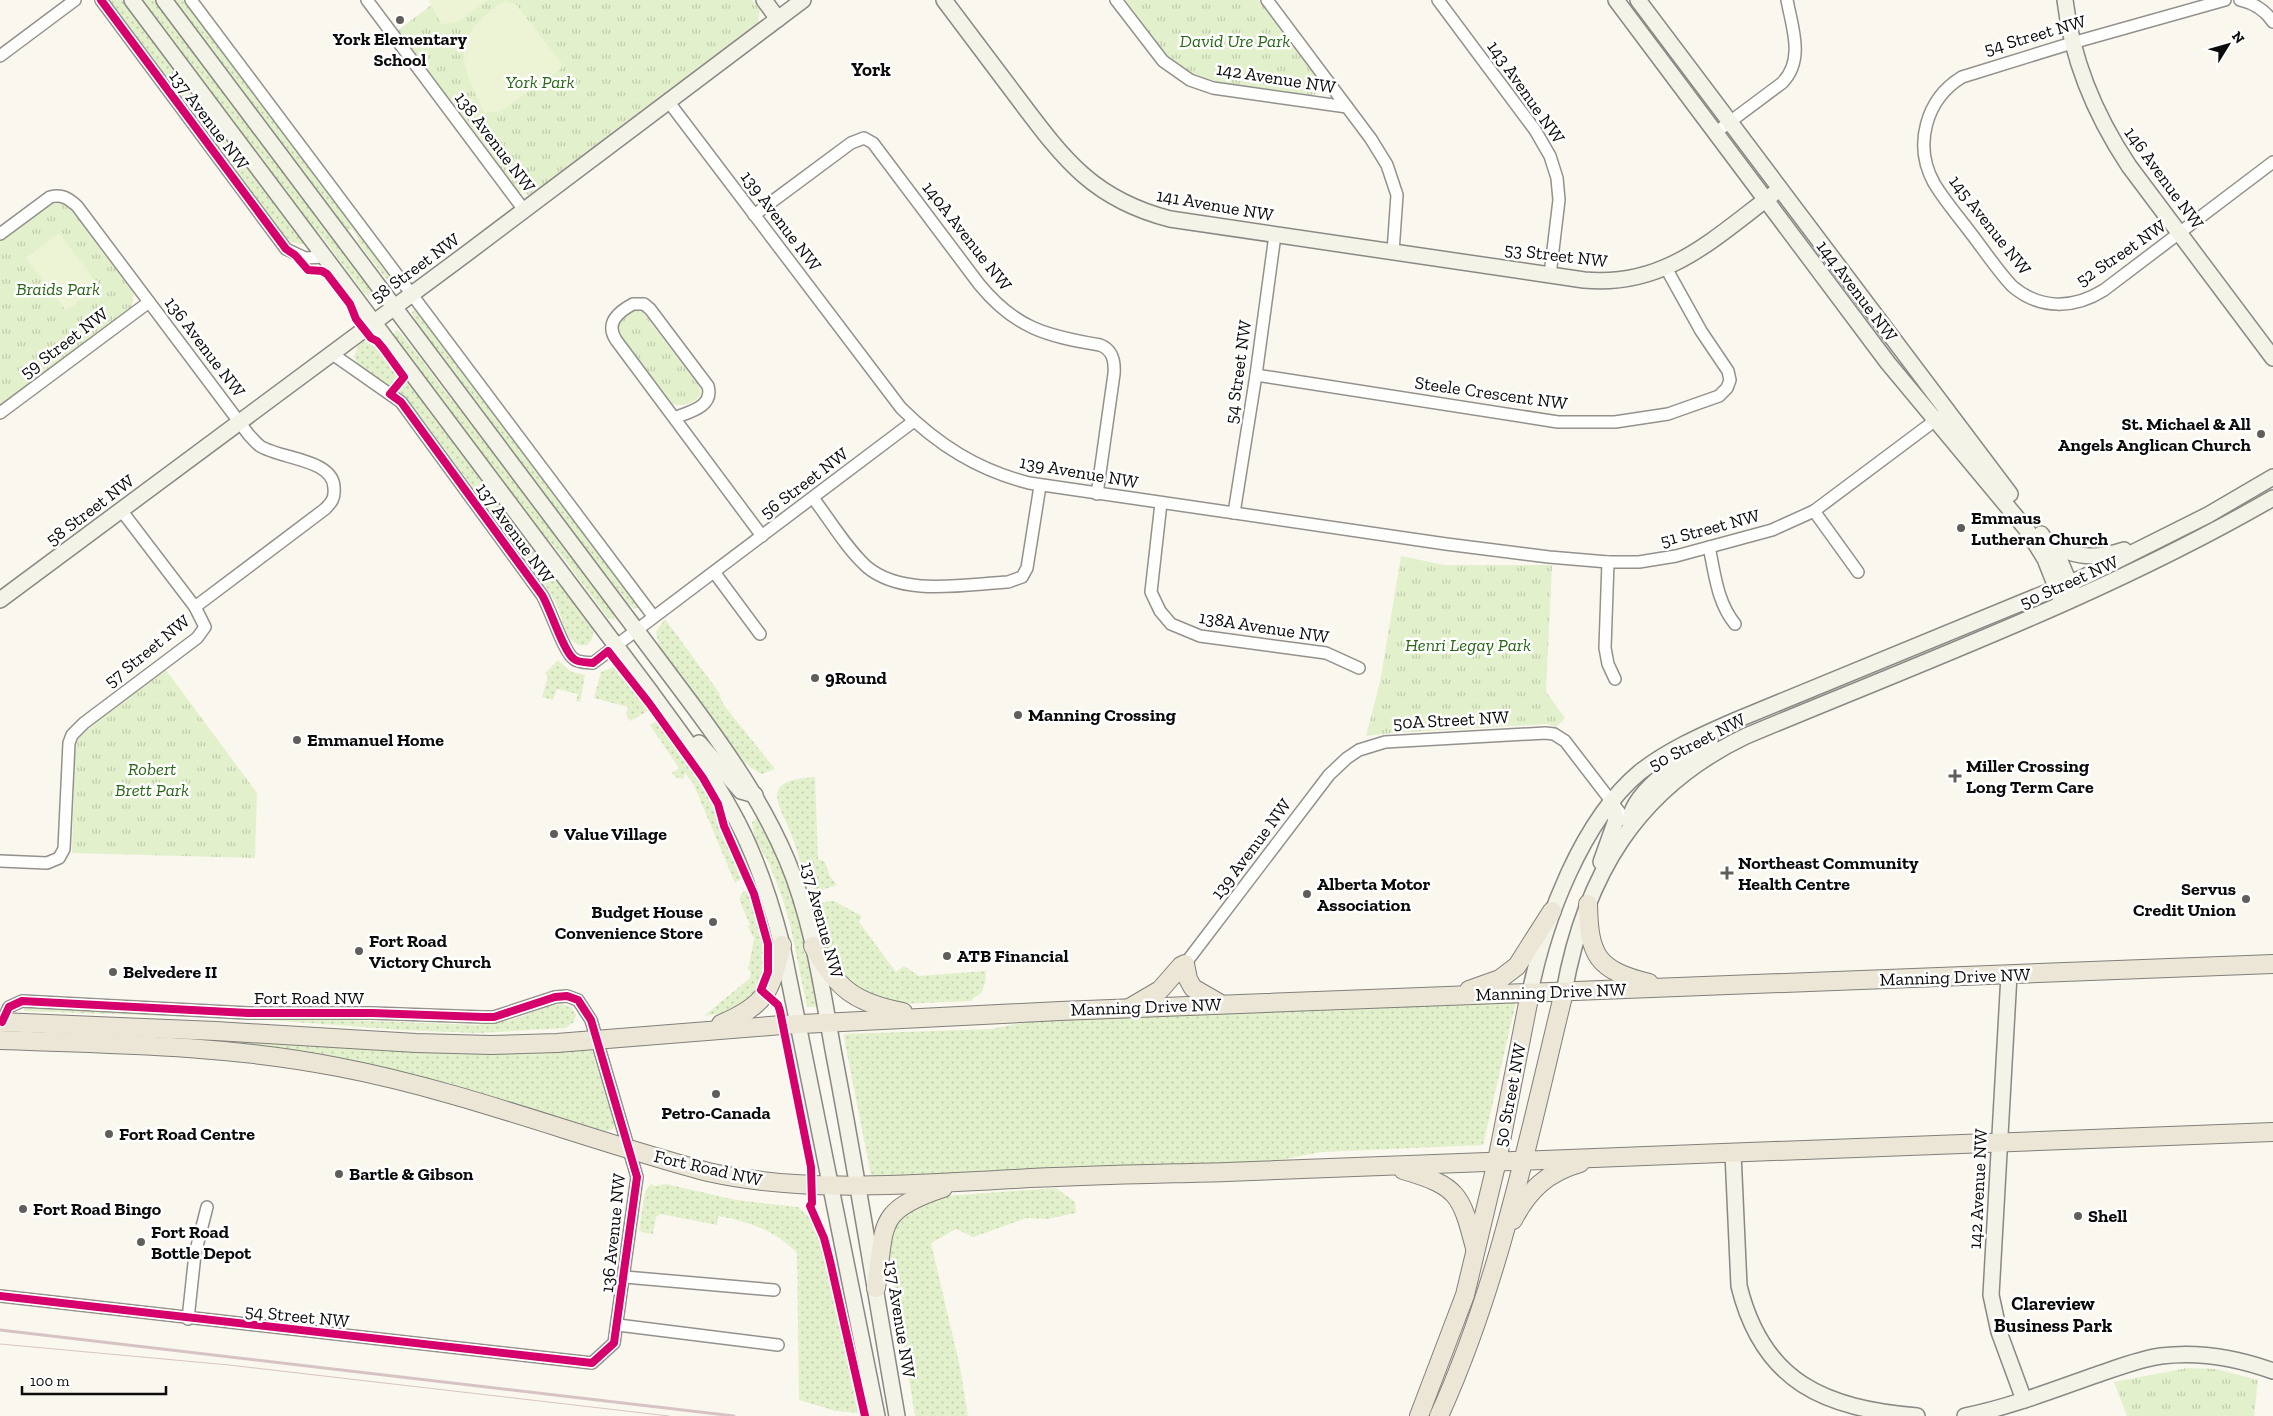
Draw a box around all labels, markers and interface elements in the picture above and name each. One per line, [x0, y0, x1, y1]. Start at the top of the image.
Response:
street label: 54 Street NW [1982, 10, 2088, 60]
marker: York Elementary School [394, 14, 406, 26]
north arrow [2203, 20, 2253, 70]
place label: York Elementary School [333, 28, 468, 71]
text: N [2228, 28, 2248, 47]
park label: David Ure Park [1180, 30, 1290, 52]
street label: 143 Avenue NW [1483, 36, 1570, 148]
district label: York [851, 58, 891, 81]
street label: 142 Avenue NW [1215, 58, 1337, 98]
street label: 137 Avenue NW [164, 66, 254, 174]
park label: York Park [505, 71, 575, 93]
street label: 138 Avenue NW [450, 87, 540, 197]
street label: 146 Avenue NW [2120, 123, 2209, 234]
street label: 139 Avenue NW [736, 166, 826, 276]
street label: 145 Avenue NW [1944, 171, 2036, 279]
street label: 140A Avenue NW [918, 177, 1017, 295]
street label: 141 Avenue NW [1155, 184, 1275, 226]
street label: 52 Street NW [2072, 215, 2170, 291]
street label: 58 Street NW [366, 228, 464, 308]
street label: 144 Avenue NW [1812, 236, 1902, 346]
street label: 53 Street NW [1503, 238, 1609, 272]
park label: Braids Park [16, 278, 100, 300]
street label: 136 Avenue NW [160, 292, 250, 402]
street label: 59 Street NW [16, 303, 112, 383]
street label: 54 Street NW [1220, 318, 1256, 425]
street label: Steele Crescent NW [1413, 371, 1569, 415]
place label: St. Michael & All Angels Anglican Church [2058, 413, 2252, 456]
marker: St. Michael & All Angels Anglican Church [2255, 428, 2267, 440]
street label: 56 Street NW [756, 443, 852, 523]
street label: 139 Avenue NW [1018, 451, 1140, 493]
street label: 58 Street NW [42, 470, 139, 550]
street label: 137 Avenue NW [471, 478, 559, 588]
street label: 51 Street NW [1658, 504, 1762, 552]
place label: Emmaus Lutheran Church [1971, 507, 2109, 550]
marker: Emmaus Lutheran Church [1955, 522, 1967, 534]
street label: 50 Street NW [2016, 550, 2122, 613]
street label: 138A Avenue NW [1197, 606, 1331, 648]
street label: 57 Street NW [100, 610, 194, 692]
park label: Henri Legay Park [1405, 634, 1531, 656]
place label: 9Round [825, 667, 888, 689]
marker: 9Round [809, 672, 821, 684]
place label: Manning Crossing [1028, 704, 1176, 726]
street label: 50A Street NW [1392, 706, 1510, 734]
street label: 50 Street NW [1645, 708, 1749, 776]
marker: Manning Crossing [1012, 709, 1024, 721]
place label: Emmanuel Home [307, 729, 444, 751]
marker: Emmanuel Home [291, 734, 303, 746]
place label: Miller Crossing Long Term Care [1966, 755, 2094, 798]
park label: Robert Brett Park [115, 758, 189, 801]
marker: Miller Crossing Long Term Care [1948, 769, 1962, 783]
street label: 139 Avenue NW [1206, 794, 1296, 904]
place label: Value Village [564, 823, 667, 845]
marker: Value Village [548, 828, 560, 840]
place label: Northeast Community Health Centre [1738, 852, 1919, 895]
street label: 137 Avenue NW [796, 860, 848, 980]
marker: Northeast Community Health Centre [1720, 866, 1734, 880]
place label: Alberta Motor Association [1317, 873, 1431, 916]
place label: Servus Credit Union [2133, 878, 2236, 921]
marker: Alberta Motor Association [1301, 888, 1313, 900]
marker: Servus Credit Union [2240, 893, 2252, 905]
place label: Budget House Convenience Store [555, 901, 703, 944]
marker: Budget House Convenience Store [707, 916, 719, 928]
place label: Fort Road Victory Church [369, 930, 492, 973]
marker: Fort Road Victory Church [353, 945, 365, 957]
place label: ATB Financial [957, 945, 1069, 967]
marker: ATB Financial [941, 950, 953, 962]
place label: Belvedere II [123, 961, 217, 983]
street label: Manning Drive NW [1879, 963, 2031, 991]
marker: Belvedere II [107, 966, 119, 978]
street label: Manning Drive NW [1475, 978, 1627, 1006]
street label: Fort Road NW [254, 987, 364, 1009]
street label: Manning Drive NW [1070, 993, 1222, 1021]
street label: 50 Street NW [1489, 1041, 1531, 1149]
marker: Petro-Canada [710, 1088, 722, 1100]
place label: Petro-Canada [661, 1102, 771, 1124]
place label: Fort Road Centre [119, 1123, 255, 1145]
marker: Fort Road Centre [103, 1128, 115, 1140]
street label: 142 Avenue NW [1964, 1128, 1992, 1250]
street label: Fort Road NW [652, 1145, 764, 1191]
place label: Bartle & Gibson [349, 1163, 474, 1185]
marker: Bartle & Gibson [333, 1168, 345, 1180]
street label: 136 Avenue NW [596, 1172, 630, 1294]
place label: Fort Road Bingo [33, 1198, 162, 1220]
marker: Fort Road Bingo [17, 1203, 29, 1215]
place label: Shell [2088, 1205, 2127, 1227]
marker: Shell [2072, 1210, 2084, 1222]
place label: Fort Road Bottle Depot [151, 1221, 252, 1264]
marker: Fort Road Bottle Depot [135, 1236, 147, 1248]
street label: 137 Avenue NW [880, 1259, 920, 1380]
district label: Clareview Business Park [1994, 1292, 2113, 1337]
street label: 54 Street NW [244, 1300, 350, 1332]
scale bar [22, 1364, 166, 1396]
text: 100 m [30, 1372, 69, 1390]

